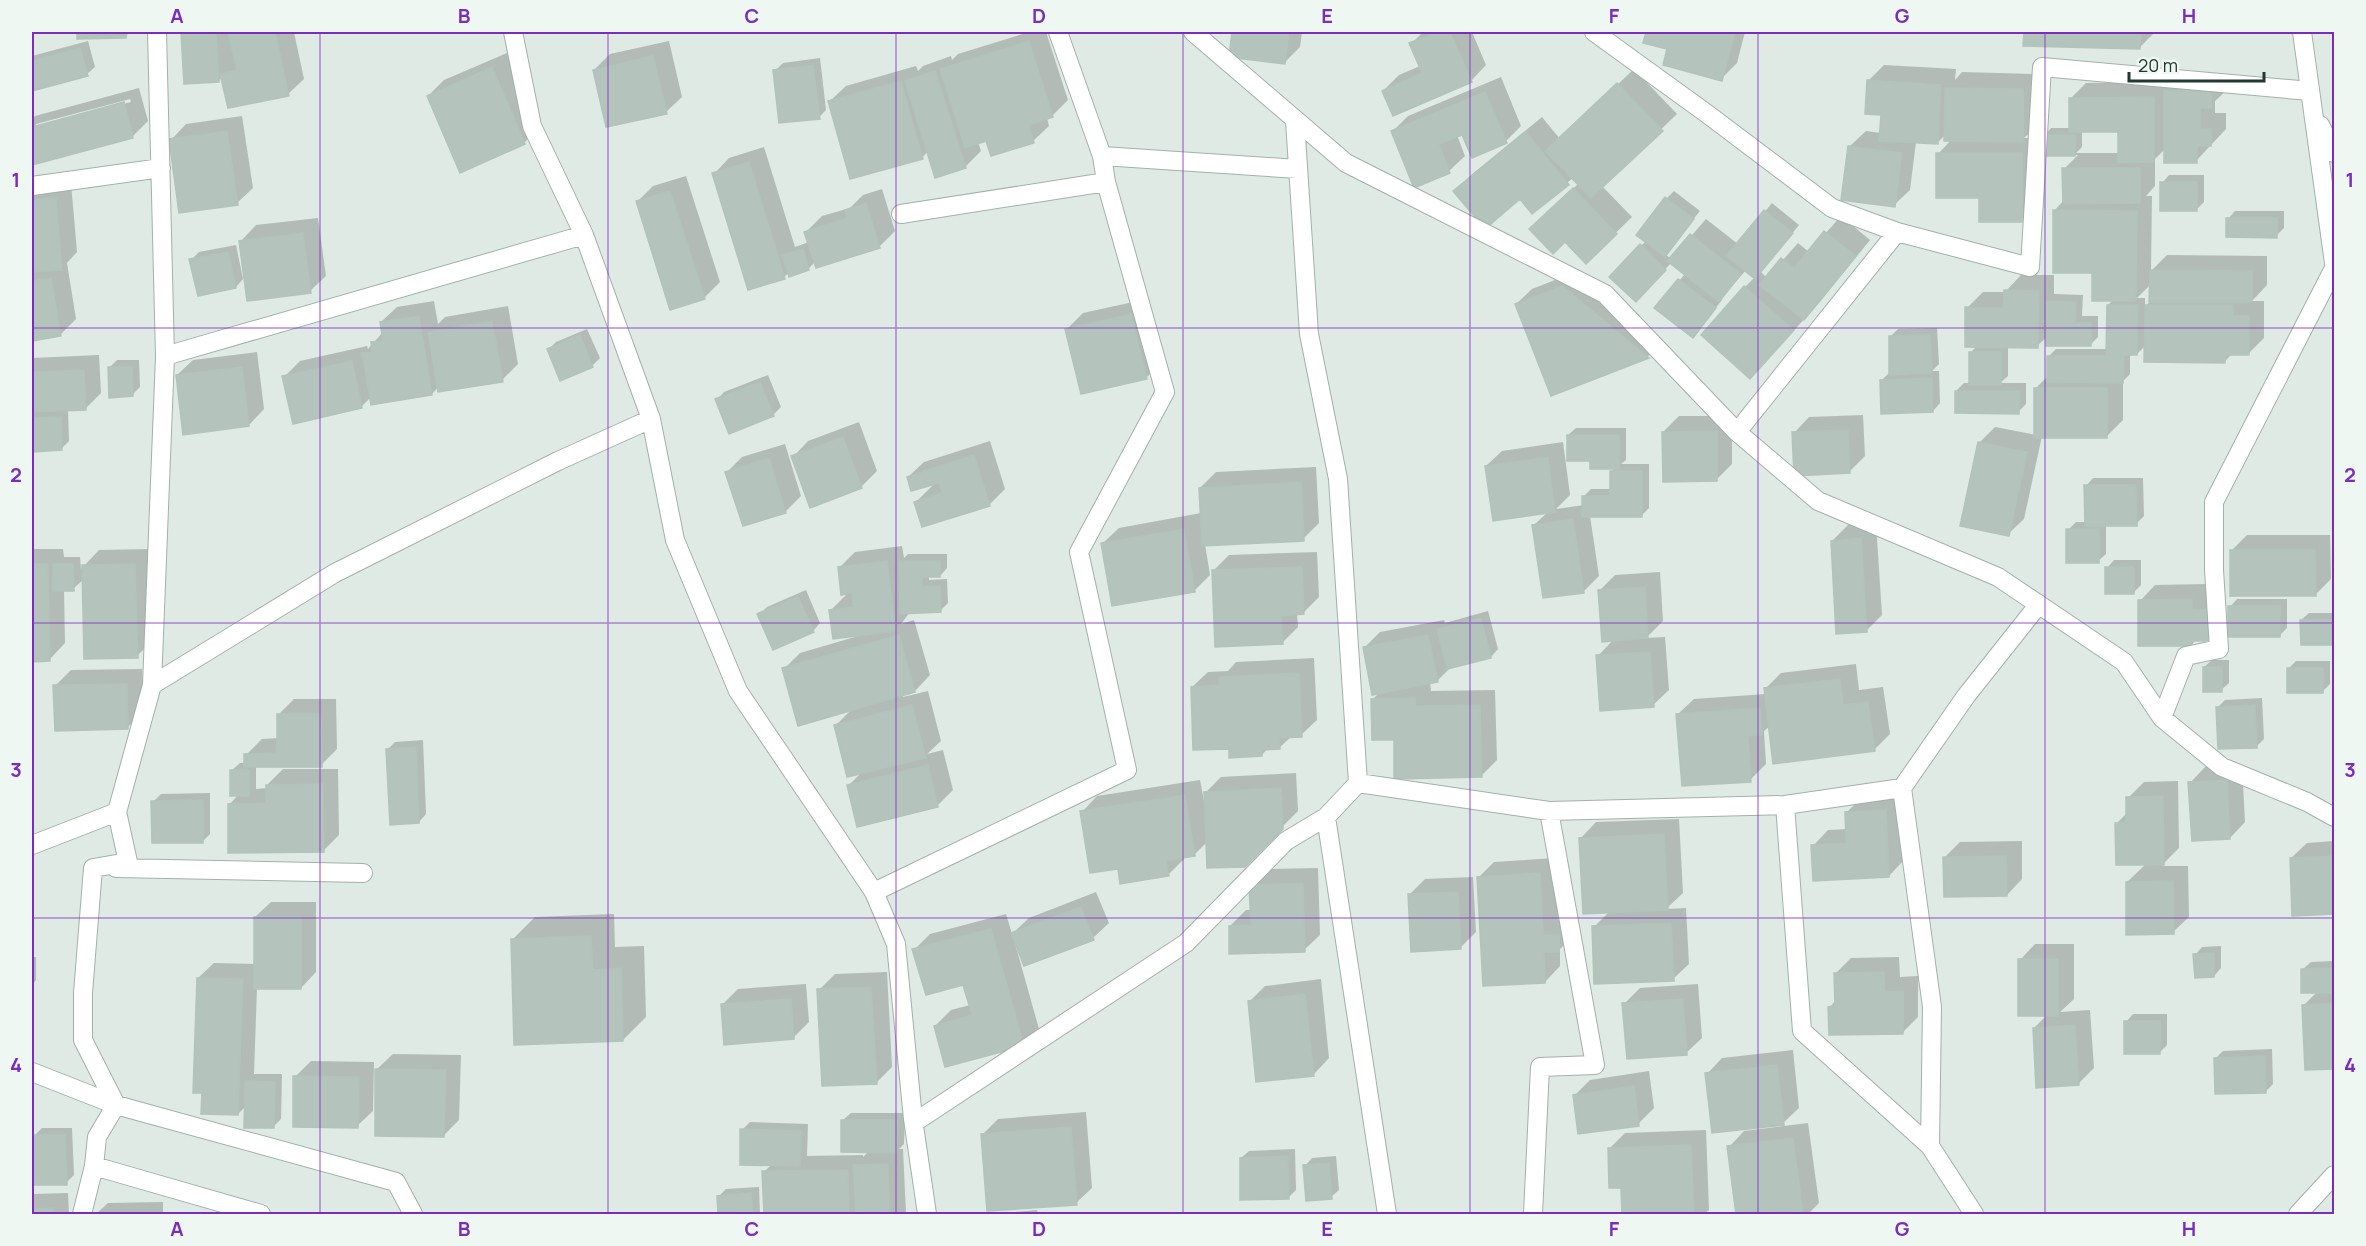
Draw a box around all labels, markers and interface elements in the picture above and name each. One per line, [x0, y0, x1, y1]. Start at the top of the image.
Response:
text: A [170, 2, 184, 29]
text: B [458, 2, 471, 29]
text: C [745, 2, 759, 29]
text: D [1032, 2, 1046, 29]
text: E [1321, 2, 1333, 29]
text: F [1609, 2, 1620, 29]
text: G [1895, 2, 1910, 29]
text: H [2182, 2, 2196, 29]
scale bar [2129, 45, 2264, 83]
text: 20 m [2138, 53, 2178, 77]
text: 1 [12, 166, 20, 193]
text: 1 [2346, 166, 2354, 193]
text: 2 [10, 461, 22, 488]
text: 2 [2344, 461, 2356, 488]
text: 3 [10, 756, 22, 783]
text: 3 [2344, 756, 2356, 783]
text: 4 [10, 1051, 22, 1078]
text: 4 [2344, 1051, 2356, 1078]
text: A [170, 1215, 184, 1242]
text: B [458, 1215, 471, 1242]
text: C [745, 1215, 759, 1242]
text: D [1032, 1215, 1046, 1242]
text: E [1321, 1215, 1333, 1242]
text: F [1609, 1215, 1620, 1242]
text: G [1895, 1215, 1910, 1242]
text: H [2182, 1215, 2196, 1242]

